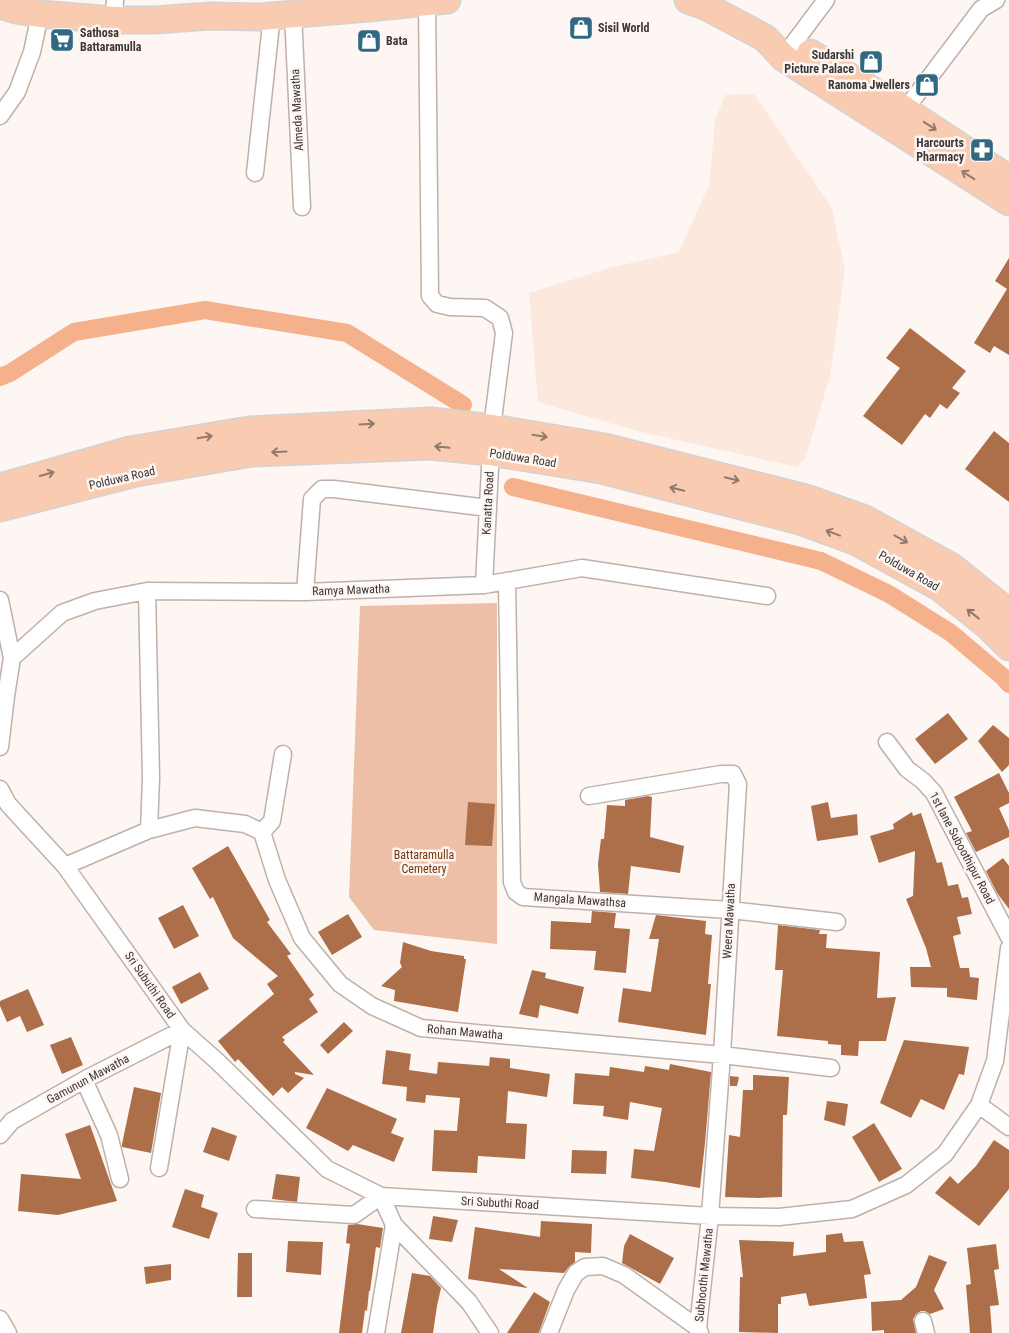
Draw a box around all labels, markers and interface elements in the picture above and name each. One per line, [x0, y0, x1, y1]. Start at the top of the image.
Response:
shop icon: Sisil World [568, 15, 594, 41]
place label: Sisil World [598, 21, 650, 35]
place label: Sathosa Battaramulla [80, 26, 142, 54]
supermarket icon: Sathosa Battaramulla [49, 27, 75, 53]
shop icon: Bata [356, 28, 382, 54]
place label: Bata [386, 34, 408, 48]
place label: Sudarshi Picture Palace [784, 48, 854, 76]
shop icon: Sudarshi Picture Palace [858, 49, 884, 75]
street label: Almeda Mawatha [288, 68, 306, 151]
shop icon: Ranoma Jwellers [914, 72, 940, 98]
place label: Ranoma Jwellers [828, 78, 911, 92]
one-way arrow [922, 121, 936, 131]
place label: Harcourts Pharmacy [916, 136, 965, 164]
pharmacy icon: Harcourts Pharmacy [969, 137, 995, 163]
one-way arrow [961, 170, 975, 181]
one-way arrow [359, 420, 375, 429]
one-way arrow [532, 431, 548, 441]
one-way arrow [197, 432, 213, 442]
one-way arrow [434, 442, 450, 452]
street label: Polduwa Road [489, 446, 557, 470]
one-way arrow [272, 448, 288, 457]
street label: Polduwa Road [88, 464, 157, 492]
one-way arrow [39, 468, 55, 478]
street label: Kanatta Road [479, 471, 497, 535]
one-way arrow [724, 475, 740, 484]
one-way arrow [669, 484, 685, 494]
one-way arrow [826, 528, 841, 537]
one-way arrow [894, 534, 909, 544]
street label: Polduwa Road [876, 548, 942, 594]
street label: Ramya Mawatha [312, 582, 390, 598]
one-way arrow [967, 608, 980, 619]
street label: 1st lane Suboothipur Road [927, 790, 997, 906]
park label: Battaramulla Cemetery [394, 848, 454, 876]
street label: Weera Mawatha [720, 883, 738, 959]
street label: Mangala Mawathsa [533, 890, 627, 910]
street label: Sri Subuthi Road [122, 949, 178, 1021]
street label: Rohan Mawatha [427, 1022, 504, 1042]
street label: Gamunun Mawatha [44, 1051, 132, 1107]
street label: Sri Subuthi Road [461, 1194, 539, 1212]
street label: Subhoothi Mawatha [692, 1227, 716, 1323]

